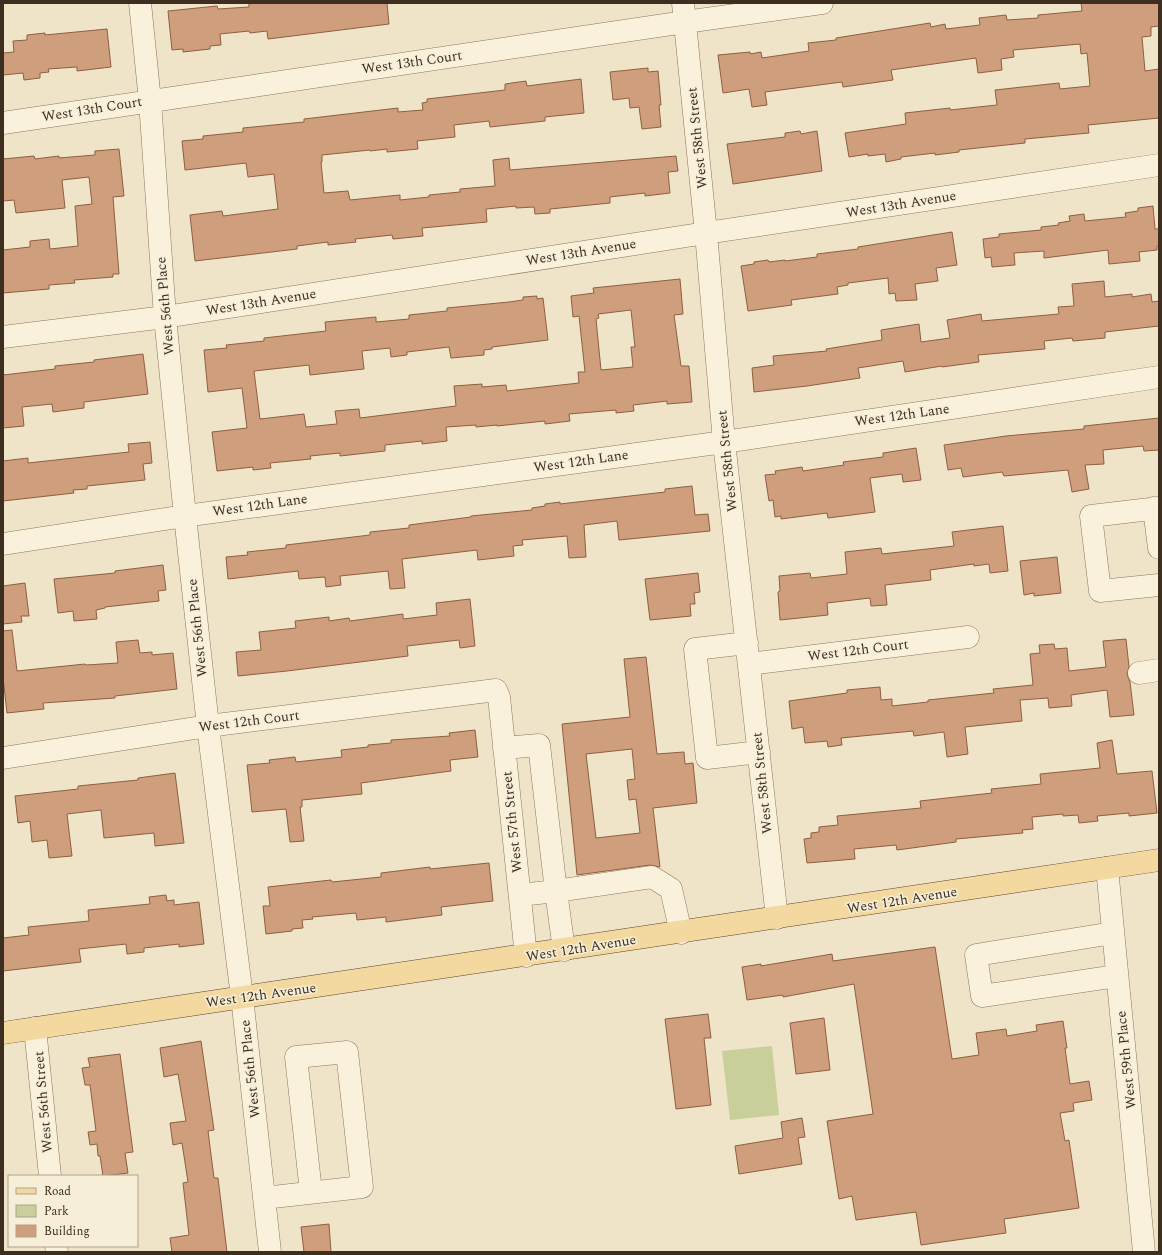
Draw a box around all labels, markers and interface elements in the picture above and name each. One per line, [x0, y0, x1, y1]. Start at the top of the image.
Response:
street label: West 13th Court [360, 45, 464, 79]
street label: West 58th Street [681, 86, 713, 190]
street label: West 13th Court [40, 91, 144, 127]
street label: West 13th Avenue [844, 185, 958, 223]
street label: West 13th Avenue [524, 233, 638, 271]
street label: West 56th Place [150, 256, 180, 356]
street label: West 13th Avenue [204, 283, 318, 321]
street label: West 12th Lane [853, 398, 951, 432]
street label: West 58th Street [711, 409, 743, 513]
street label: West 12th Lane [532, 444, 630, 478]
street label: West 12th Lane [211, 488, 309, 522]
street label: West 56th Place [181, 578, 213, 678]
street label: West 12th Court [806, 633, 910, 667]
street label: West 12th Court [197, 704, 301, 738]
street label: West 58th Street [746, 731, 778, 835]
street label: West 57th Street [496, 770, 528, 874]
street label: West 12th Avenue [845, 881, 959, 919]
street label: West 12th Avenue [524, 929, 638, 967]
street label: West 12th Avenue [204, 977, 318, 1013]
street label: West 59th Place [1110, 1010, 1142, 1110]
street label: West 56th Place [234, 1019, 266, 1119]
street label: West 56th Street [28, 1050, 58, 1154]
legend [8, 1175, 138, 1247]
text: Road [44, 1182, 71, 1201]
text: Park [44, 1202, 69, 1221]
text: Building [44, 1222, 90, 1241]

